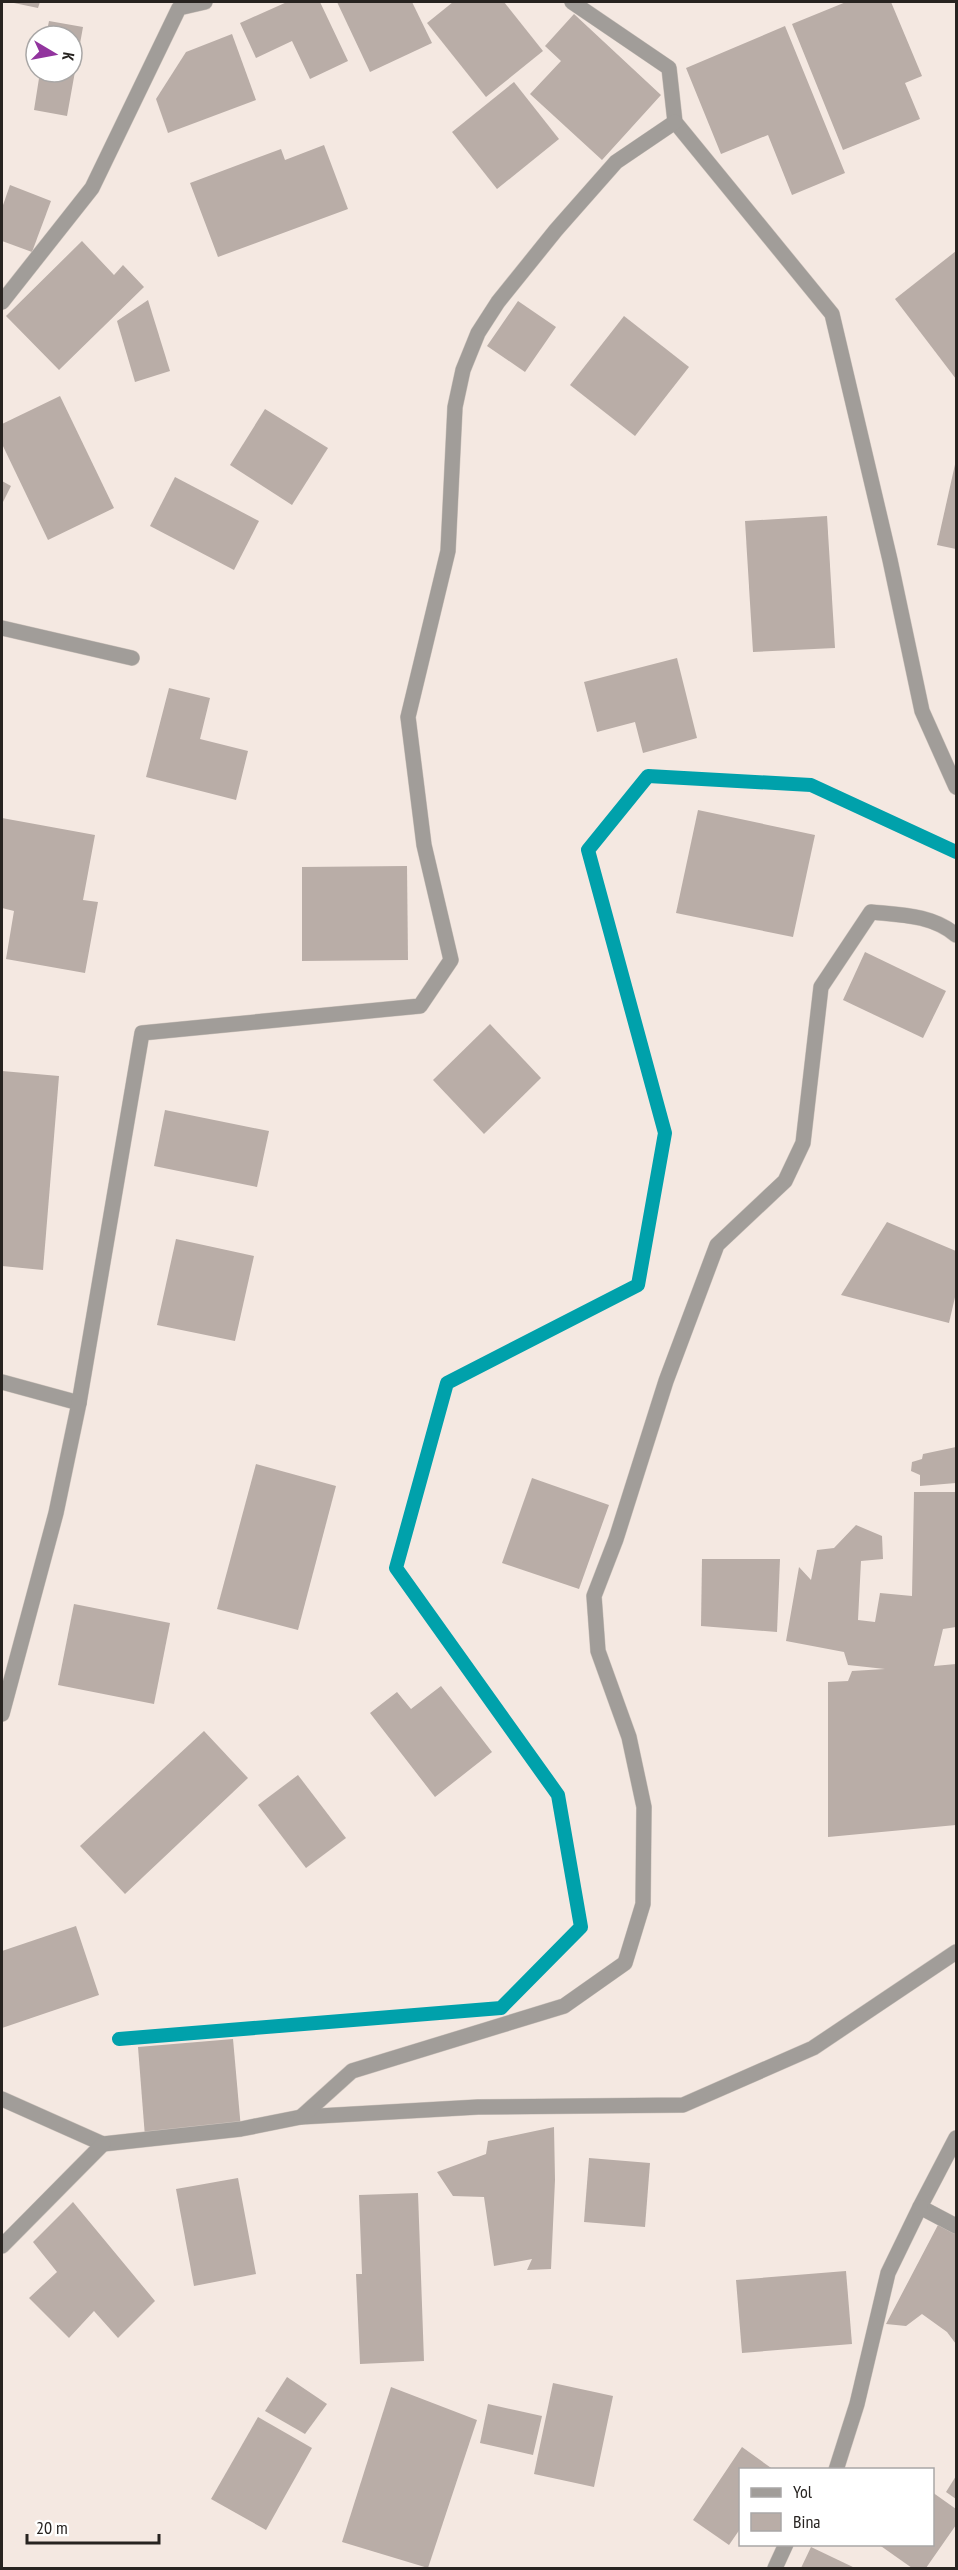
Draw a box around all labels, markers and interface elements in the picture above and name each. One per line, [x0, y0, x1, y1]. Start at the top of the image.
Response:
north arrow [24, 24, 84, 84]
text: K [58, 51, 79, 63]
legend [739, 2468, 934, 2546]
text: Yol [793, 2480, 813, 2503]
scale bar [27, 2507, 159, 2545]
text: Bina [793, 2510, 821, 2533]
text: 20 m [36, 2516, 68, 2539]

